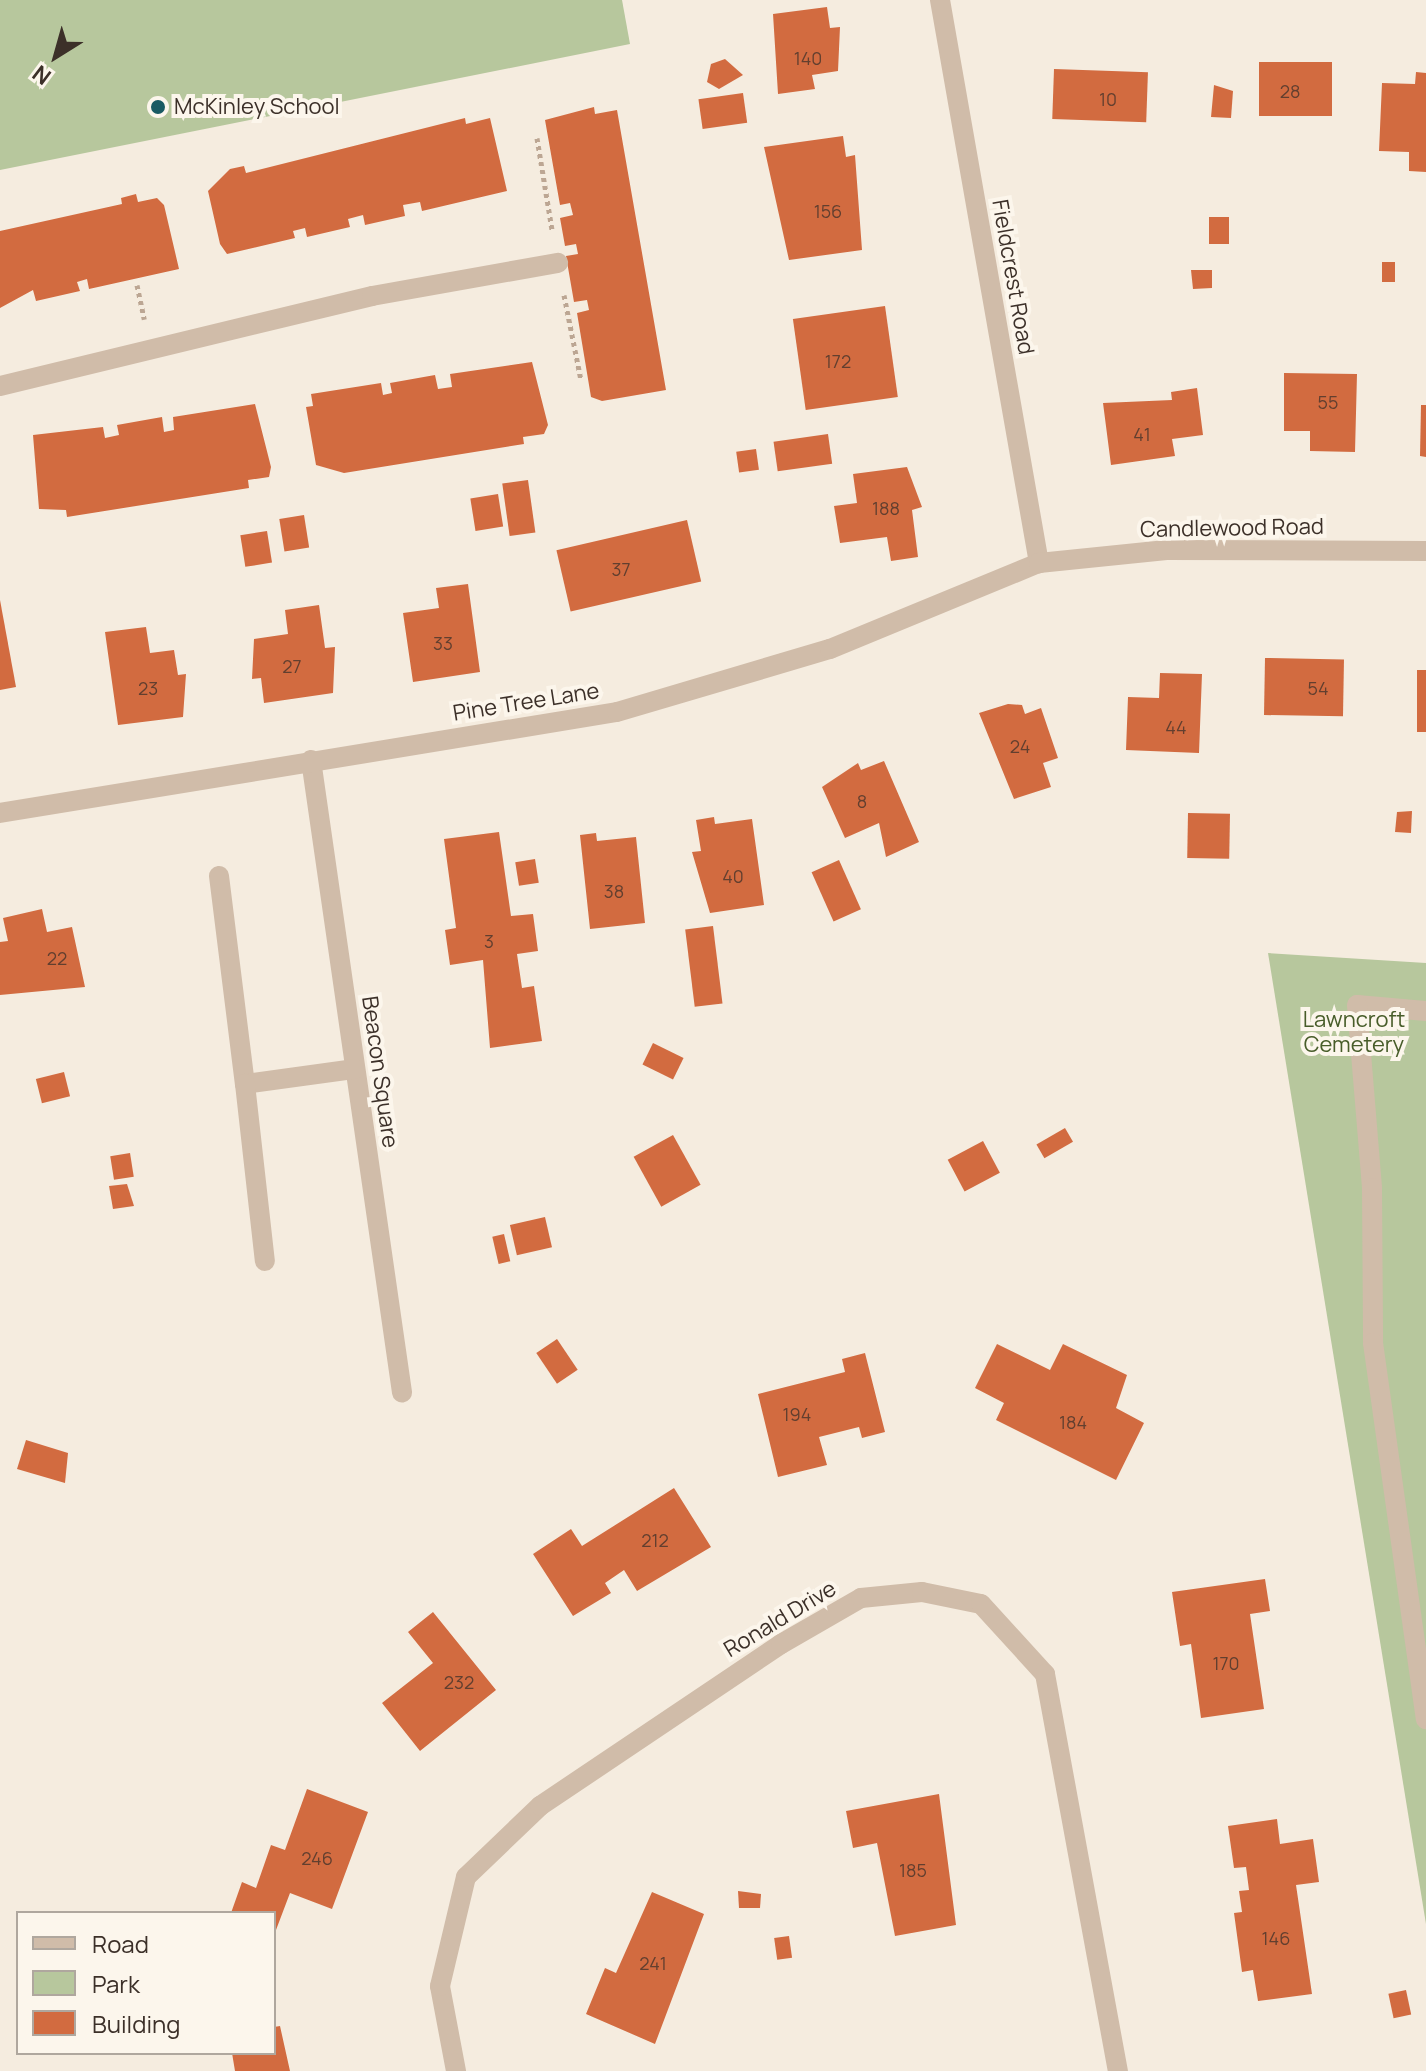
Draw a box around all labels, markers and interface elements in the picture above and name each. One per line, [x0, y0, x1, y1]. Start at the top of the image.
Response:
north arrow [16, 16, 96, 96]
house number: 140 [794, 47, 822, 69]
text: N [26, 58, 57, 92]
house number: 28 [1280, 80, 1300, 102]
house number: 10 [1099, 88, 1117, 110]
place label: McKinley School [174, 94, 340, 120]
marker: McKinley School [149, 98, 167, 116]
street label: Fieldcrest Road [986, 197, 1040, 357]
house number: 156 [814, 200, 842, 222]
house number: 172 [825, 350, 851, 372]
house number: 55 [1318, 391, 1338, 413]
house number: 41 [1133, 423, 1151, 445]
house number: 188 [872, 497, 900, 519]
street label: Candlewood Road [1140, 513, 1324, 543]
house number: 37 [612, 558, 630, 580]
house number: 33 [433, 632, 453, 654]
house number: 27 [282, 655, 302, 677]
house number: 23 [138, 677, 158, 699]
street label: Pine Tree Lane [451, 677, 601, 727]
house number: 54 [1307, 677, 1329, 699]
house number: 44 [1165, 716, 1187, 738]
house number: 24 [1010, 735, 1030, 757]
house number: 8 [857, 790, 867, 812]
house number: 40 [722, 865, 744, 887]
house number: 38 [604, 880, 624, 902]
house number: 3 [484, 930, 494, 952]
house number: 22 [47, 947, 67, 969]
street label: Beacon Square [356, 994, 404, 1150]
park label: Lawncroft Cemetery [1303, 1006, 1405, 1058]
house number: 194 [783, 1403, 811, 1425]
house number: 184 [1059, 1411, 1087, 1433]
house number: 212 [641, 1529, 669, 1551]
street label: Ronald Drive [719, 1575, 841, 1663]
house number: 170 [1212, 1652, 1240, 1674]
house number: 232 [444, 1671, 474, 1693]
house number: 246 [301, 1847, 333, 1869]
house number: 185 [899, 1859, 927, 1881]
legend [16, 1911, 276, 2055]
text: Road [92, 1927, 149, 1960]
house number: 146 [1262, 1927, 1290, 1949]
house number: 241 [639, 1952, 667, 1974]
text: Park [92, 1967, 140, 2000]
text: Building [92, 2007, 180, 2040]

